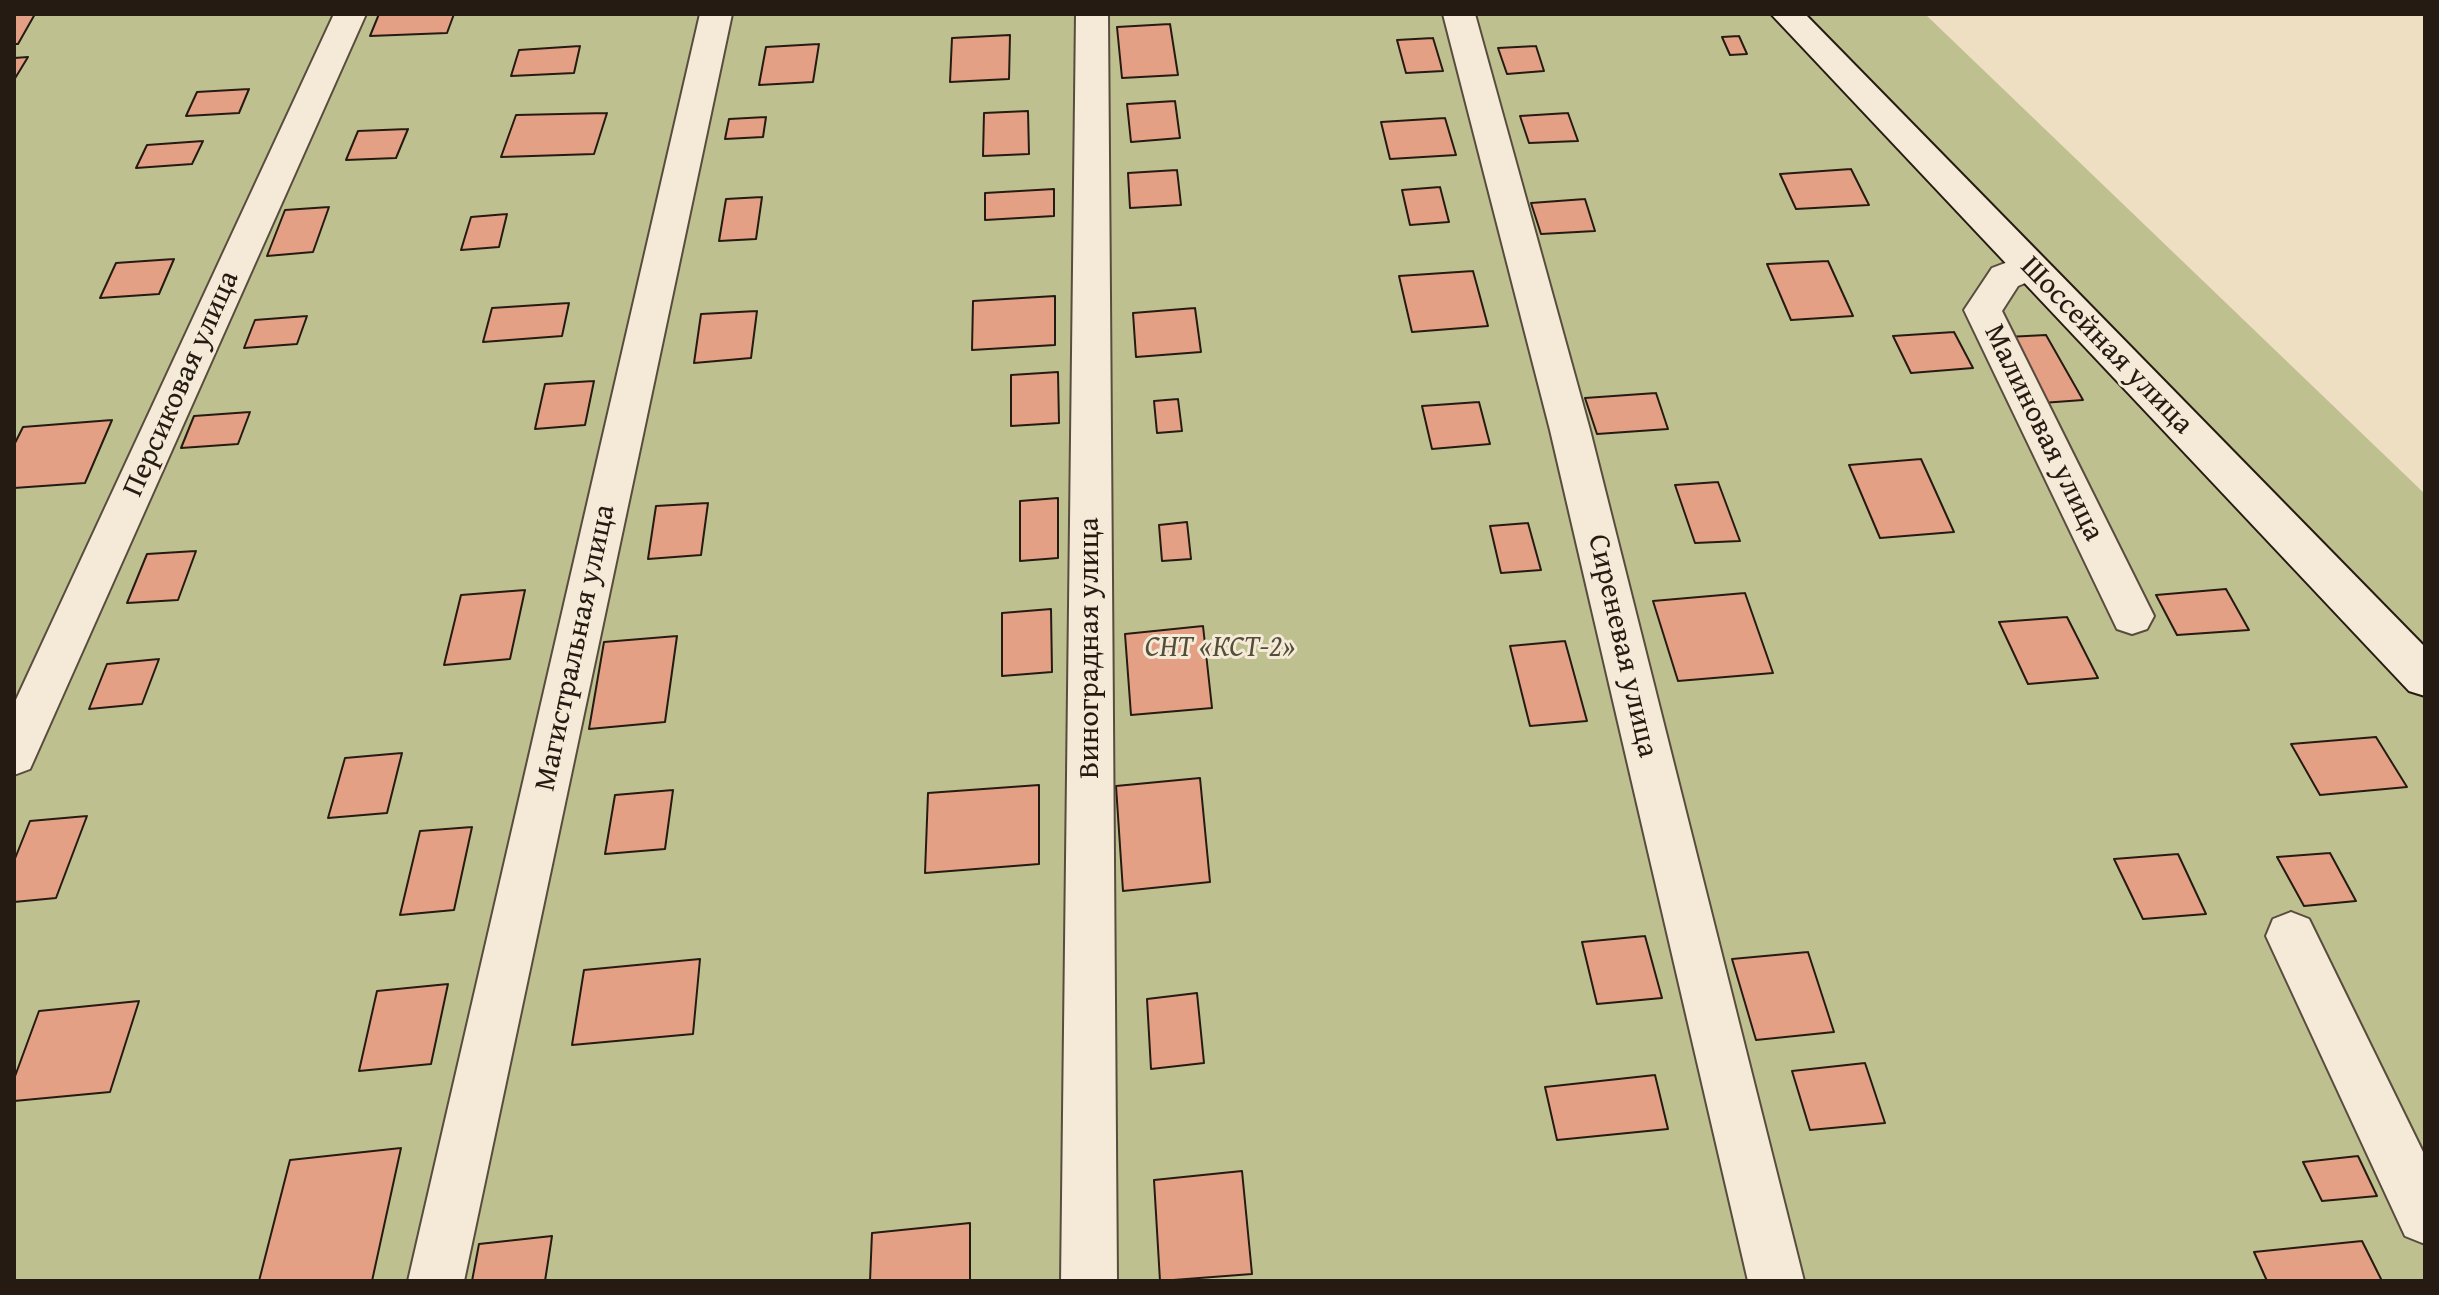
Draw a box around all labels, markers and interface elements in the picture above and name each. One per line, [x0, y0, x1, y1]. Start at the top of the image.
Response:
street label: Шоссейная улица [2012, 250, 2200, 442]
street label: Персиковая улица [116, 265, 248, 503]
street label: Малиновая улица [1975, 319, 2111, 547]
street label: Магистральная улица [528, 502, 624, 794]
street label: Виноградная улица [1072, 517, 1108, 779]
street label: Сиреневая улица [1579, 531, 1665, 761]
park label: СНТ «КСТ-2» [1145, 630, 1295, 666]

